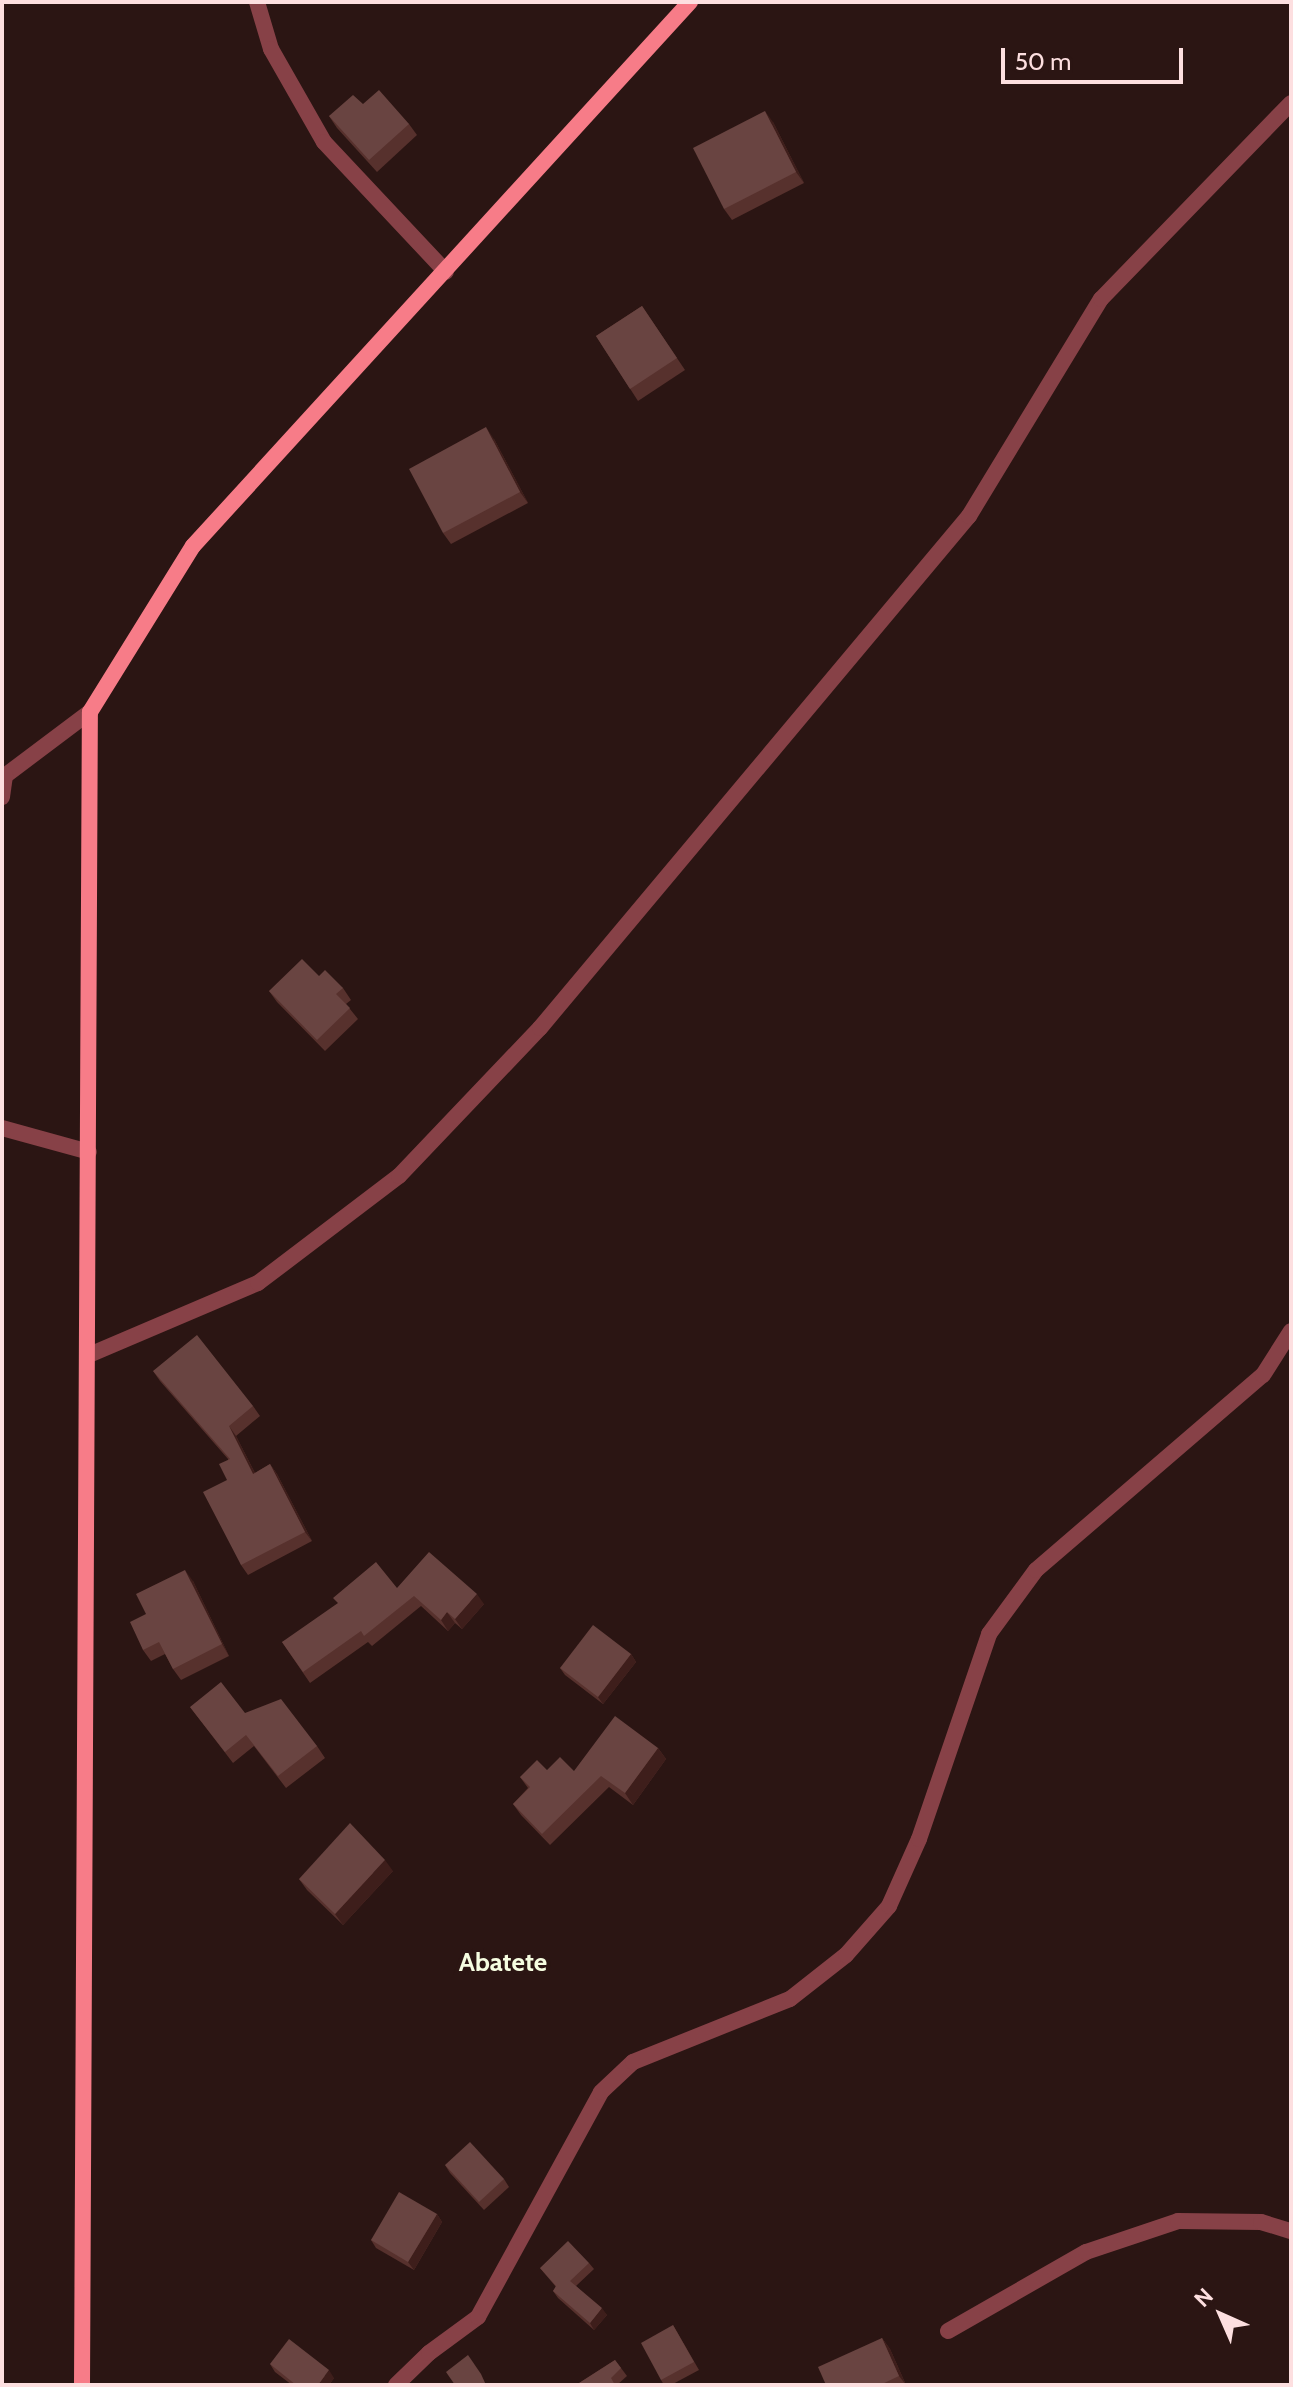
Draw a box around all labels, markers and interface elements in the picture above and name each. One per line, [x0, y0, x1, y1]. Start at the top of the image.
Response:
scale bar [1005, 32, 1187, 82]
text: 50 m [1015, 47, 1071, 76]
district label: Abatete [459, 1947, 547, 1979]
north arrow [1181, 2275, 1261, 2355]
text: N [1189, 2283, 1219, 2313]

